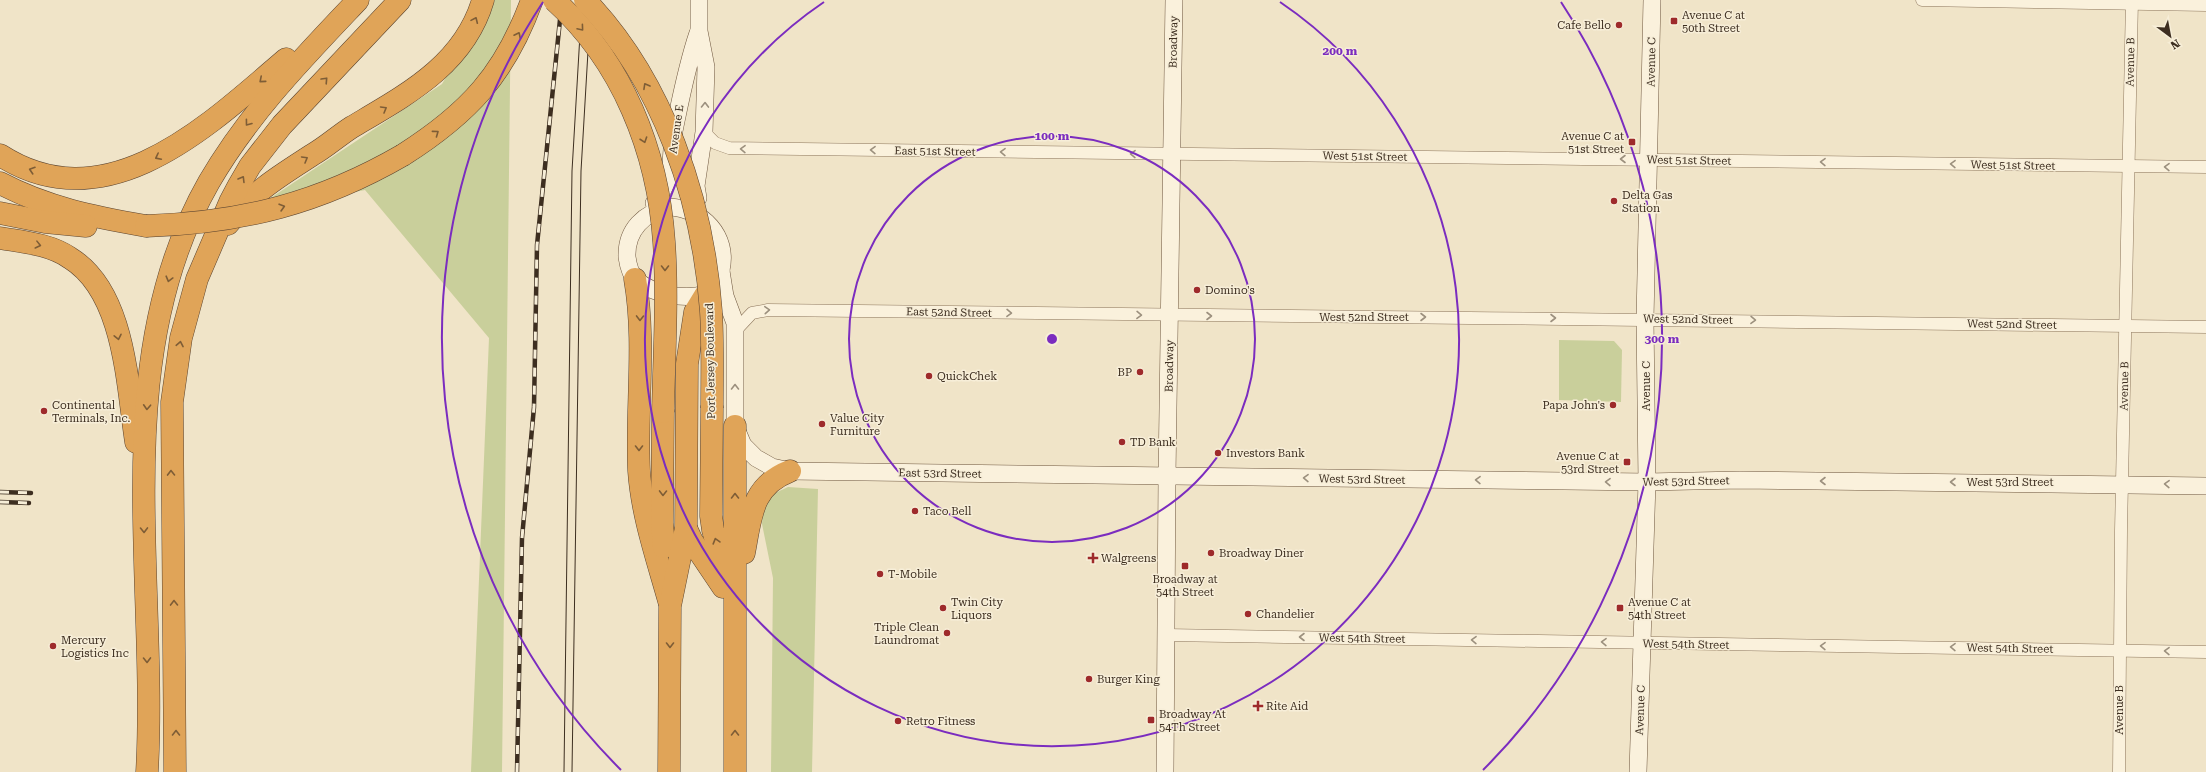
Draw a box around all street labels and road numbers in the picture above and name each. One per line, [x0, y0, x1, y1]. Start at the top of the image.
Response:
street label: Broadway [1167, 15, 1180, 68]
street label: Avenue C [1645, 37, 1658, 87]
street label: Avenue B [2124, 37, 2137, 87]
street label: Avenue E [667, 104, 686, 154]
street label: East 51st Street [894, 144, 976, 159]
street label: West 51st Street [1322, 149, 1408, 164]
street label: West 51st Street [1646, 153, 1732, 168]
street label: West 51st Street [1970, 158, 2056, 173]
street label: Port Jersey Boulevard [703, 303, 718, 419]
street label: East 52nd Street [906, 305, 992, 320]
street label: West 52nd Street [1319, 311, 1409, 324]
street label: West 52nd Street [1643, 312, 1733, 327]
street label: West 52nd Street [1967, 317, 2057, 332]
street label: Broadway [1163, 339, 1176, 392]
street label: Avenue C [1640, 361, 1653, 411]
street label: Avenue B [2118, 361, 2131, 411]
street label: East 53rd Street [898, 466, 982, 481]
street label: West 53rd Street [1318, 472, 1406, 487]
street label: West 53rd Street [1642, 474, 1730, 489]
street label: West 53rd Street [1967, 476, 2053, 489]
street label: West 54th Street [1319, 631, 1405, 646]
street label: West 54th Street [1643, 637, 1729, 652]
street label: West 54th Street [1967, 641, 2053, 656]
street label: Avenue C [1633, 685, 1648, 735]
street label: Avenue B [2113, 685, 2126, 735]

